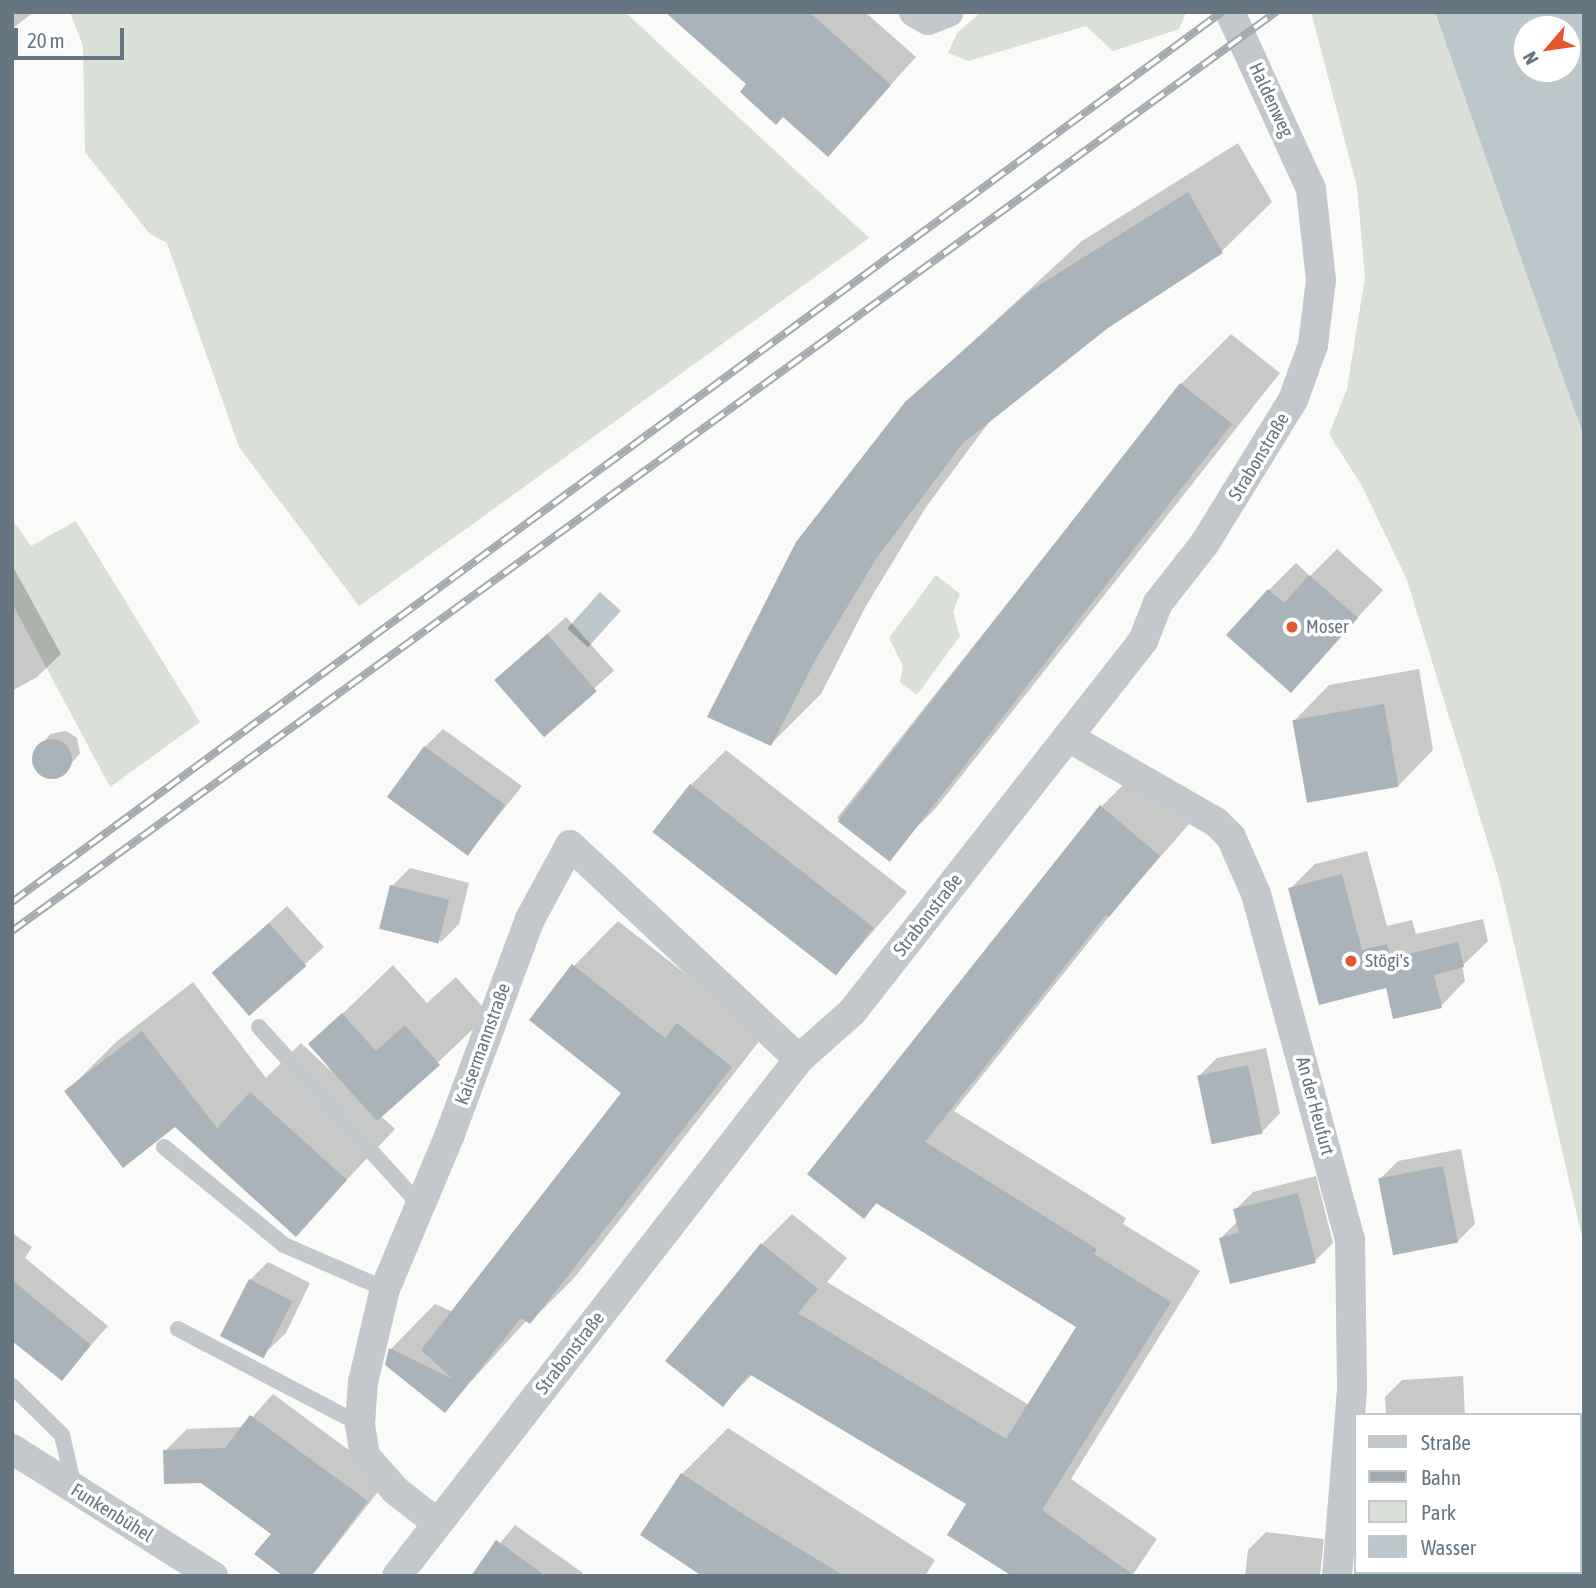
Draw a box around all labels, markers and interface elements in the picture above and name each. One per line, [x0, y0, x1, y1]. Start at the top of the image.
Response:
scale bar [18, 14, 128, 58]
north arrow [1512, 14, 1582, 84]
text: 20 m [27, 28, 65, 52]
text: N [1518, 48, 1543, 68]
street label: Haldenweg [1244, 59, 1298, 141]
street label: Strabonstraße [1224, 409, 1294, 505]
place label: Moser [1306, 616, 1349, 638]
marker: Moser [1284, 619, 1300, 635]
street label: Strabonstraße [889, 869, 967, 961]
place label: Stögi's [1365, 950, 1410, 972]
marker: Stögi's [1343, 953, 1359, 969]
street label: Kaisermannstraße [450, 980, 516, 1108]
street label: An der Heufurt [1291, 1054, 1339, 1158]
street label: Strabonstraße [531, 1307, 609, 1399]
legend [1354, 1413, 1582, 1574]
text: Straße [1421, 1430, 1471, 1454]
text: Bahn [1421, 1465, 1461, 1489]
street label: Funkenbühel [67, 1479, 157, 1547]
text: Park [1421, 1500, 1456, 1524]
text: Wasser [1421, 1535, 1476, 1559]

